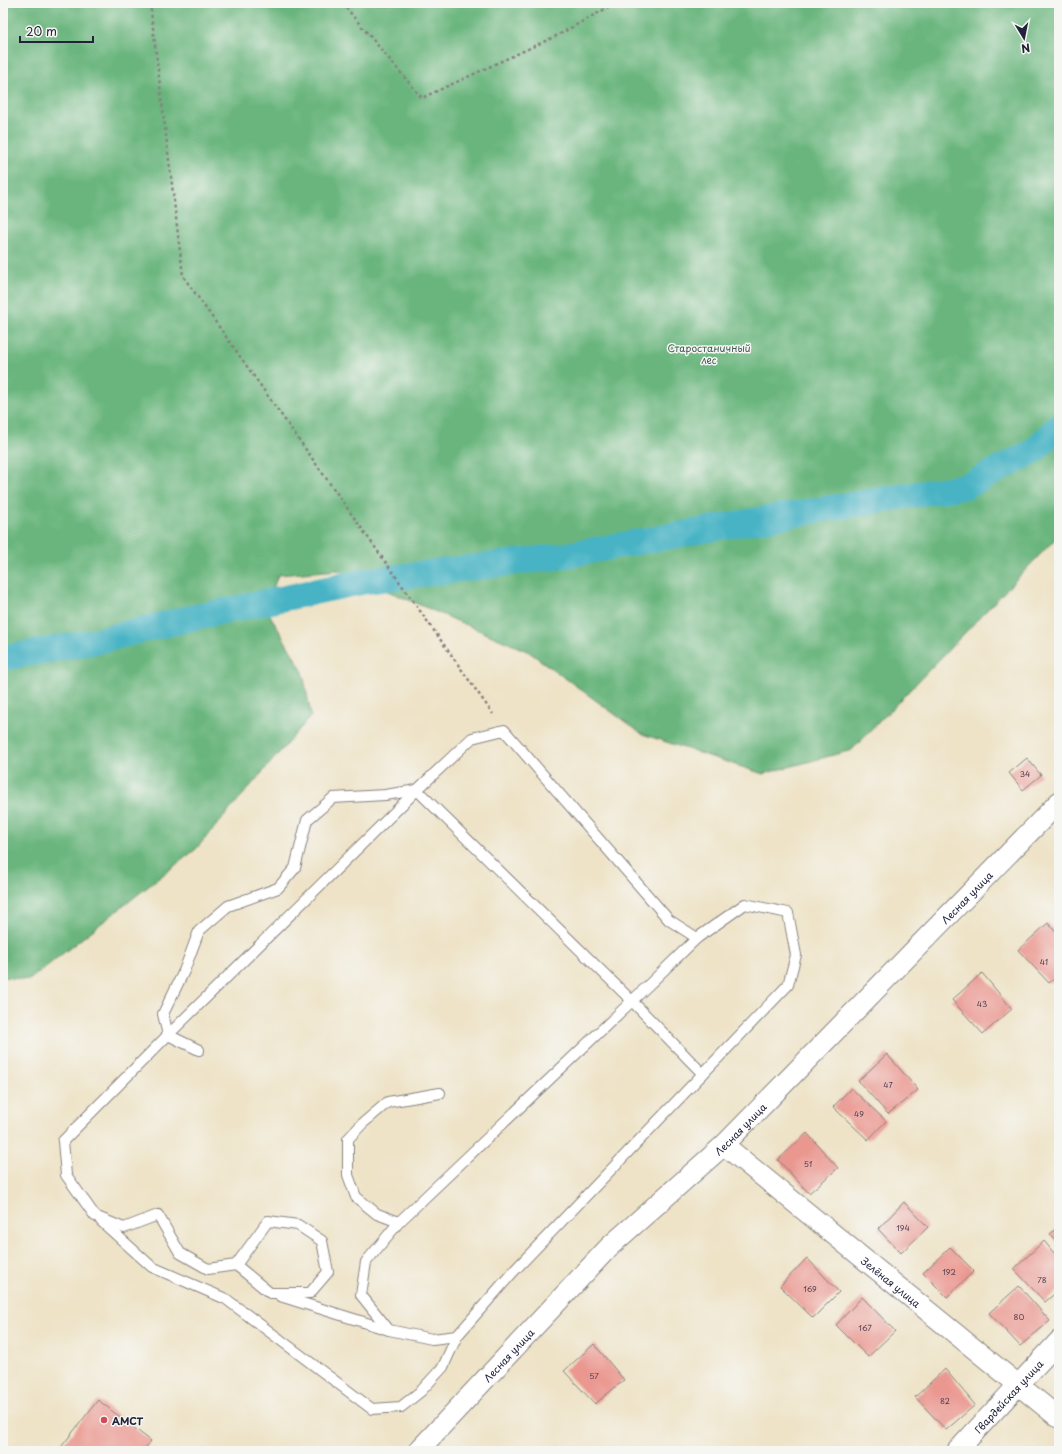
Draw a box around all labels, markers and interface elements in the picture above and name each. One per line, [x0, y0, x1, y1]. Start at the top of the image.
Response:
scale bar [20, 18, 93, 44]
north arrow [1004, 18, 1044, 58]
text: 20 m [26, 22, 57, 40]
text: N [1020, 39, 1032, 58]
park label: Старостаничный лес [667, 340, 751, 367]
house number: 34 [1020, 768, 1030, 780]
street label: Лесная улица [937, 867, 996, 926]
house number: 41 [1040, 956, 1048, 968]
house number: 43 [977, 998, 987, 1010]
house number: 47 [883, 1079, 893, 1091]
street label: Лесная улица [711, 1099, 770, 1158]
house number: 49 [854, 1108, 864, 1120]
house number: 51 [804, 1158, 813, 1170]
house number: 194 [896, 1222, 910, 1234]
street label: Зелёная улица [859, 1253, 925, 1311]
house number: 192 [942, 1266, 956, 1278]
house number: 78 [1037, 1274, 1047, 1286]
house number: 169 [803, 1283, 817, 1295]
house number: 80 [1014, 1311, 1025, 1323]
house number: 167 [858, 1322, 872, 1334]
street label: Лесная улица [479, 1324, 537, 1385]
street label: Гвардейская улица [970, 1355, 1046, 1436]
house number: 57 [589, 1370, 599, 1382]
house number: 82 [940, 1395, 950, 1407]
place label: АМСТ [112, 1413, 143, 1428]
marker: АМСТ [99, 1415, 109, 1425]

